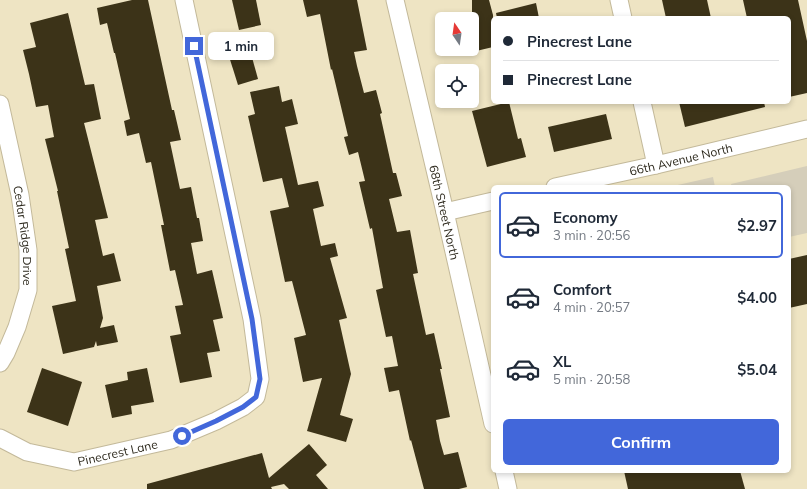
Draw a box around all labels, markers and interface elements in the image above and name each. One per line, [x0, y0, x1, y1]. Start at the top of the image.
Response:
north arrow [435, 12, 479, 56]
map controls [435, 12, 479, 108]
callout: 1 min [208, 32, 274, 60]
text: Pinecrest Lane [527, 32, 632, 51]
route end [185, 37, 203, 55]
text: 1 min [224, 38, 258, 54]
button: locate [435, 64, 479, 108]
text: Pinecrest Lane [527, 70, 632, 89]
street label: 66th Avenue North [628, 140, 734, 178]
street label: 68th Street North [427, 163, 463, 261]
street label: Cedar Ridge Drive [11, 184, 36, 286]
icon: car [505, 207, 541, 243]
text: Economy [553, 208, 618, 227]
text: $2.97 [737, 216, 777, 235]
text: 3 min · 20:56 [553, 227, 630, 243]
icon: car [505, 279, 541, 315]
text: Comfort [553, 280, 611, 299]
text: $4.00 [737, 288, 777, 307]
text: 4 min · 20:57 [553, 299, 630, 315]
icon: car [505, 351, 541, 387]
text: XL [553, 352, 571, 371]
text: $5.04 [737, 360, 777, 379]
text: 5 min · 20:58 [553, 371, 630, 387]
button: Confirm [503, 419, 779, 465]
route start [173, 427, 191, 445]
street label: Pinecrest Lane [76, 436, 159, 468]

